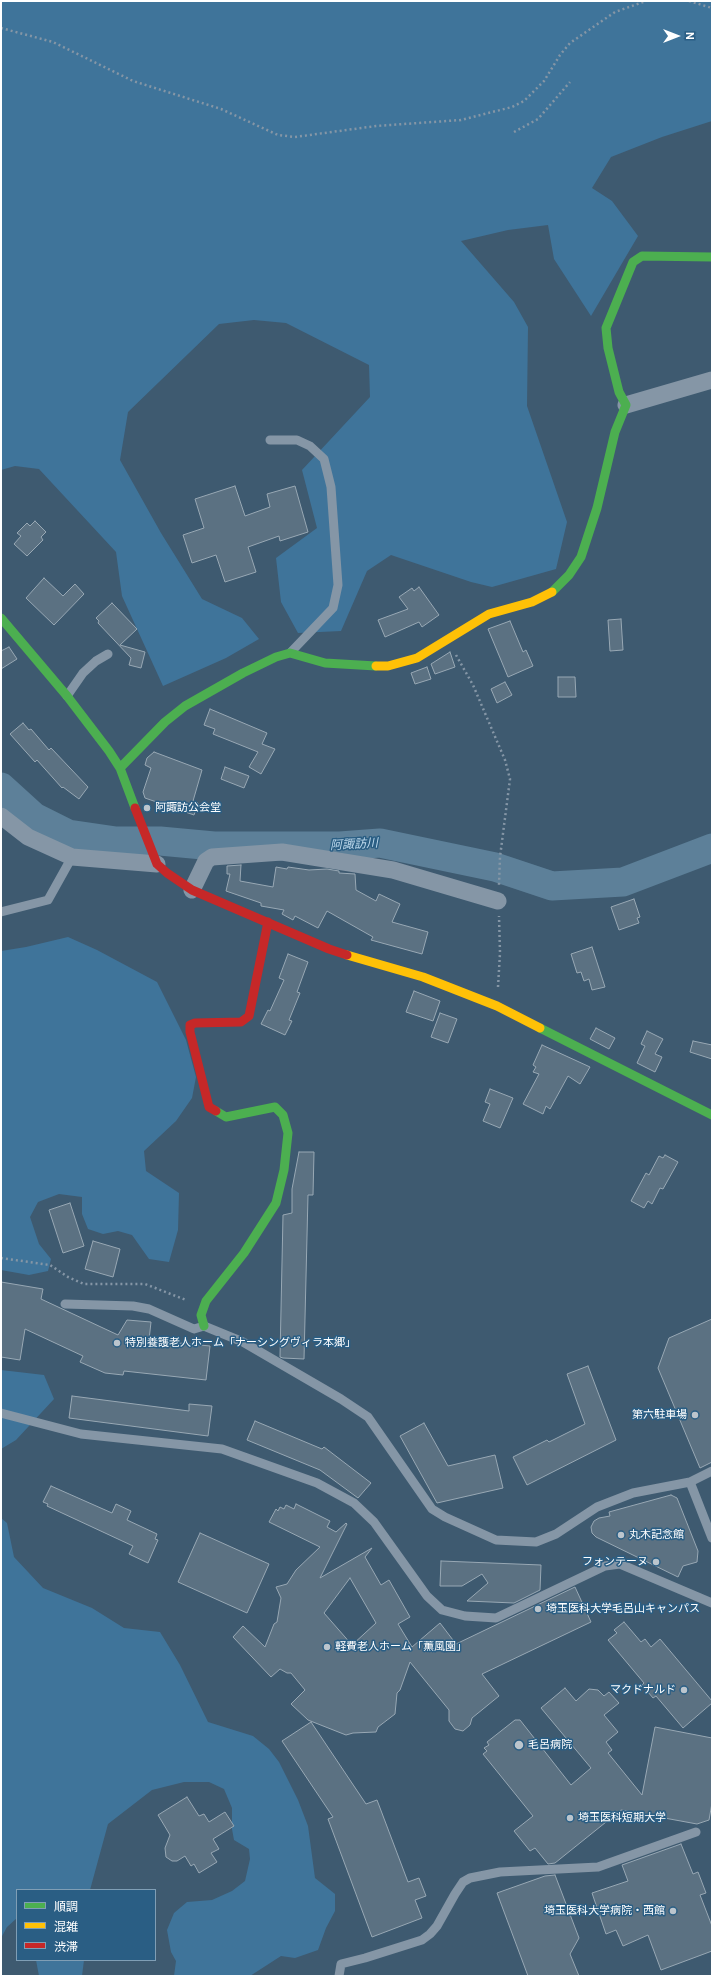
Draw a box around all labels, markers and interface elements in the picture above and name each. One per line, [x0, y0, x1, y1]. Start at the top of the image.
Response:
north arrow [657, 16, 697, 56]
text: N [683, 32, 696, 40]
place label: 阿諏訪公会堂 [155, 801, 221, 815]
marker: 阿諏訪公会堂 [142, 803, 152, 813]
water label: 阿諏訪川 [330, 837, 378, 853]
place label: 特別養護老人ホーム「ナーシングヴィラ本郷」 [125, 1336, 356, 1350]
marker: 特別養護老人ホーム「ナーシングヴィラ本郷」 [112, 1338, 122, 1348]
place label: 第六駐車場 [632, 1408, 687, 1422]
marker: 第六駐車場 [690, 1410, 700, 1420]
place label: 丸木記念館 [629, 1528, 684, 1542]
marker: 丸木記念館 [616, 1530, 626, 1540]
place label: フォンテーヌ [582, 1555, 648, 1569]
marker: フォンテーヌ [651, 1557, 661, 1567]
place label: 埼玉医科大学毛呂山キャンパス [546, 1602, 700, 1616]
marker: 埼玉医科大学毛呂山キャンパス [533, 1604, 543, 1614]
place label: 軽費老人ホーム「薫風園」 [335, 1640, 467, 1654]
marker: 軽費老人ホーム「薫風園」 [322, 1642, 332, 1652]
place label: マクドナルド [610, 1683, 676, 1697]
marker: マクドナルド [679, 1685, 689, 1695]
place label: 毛呂病院 [528, 1738, 572, 1752]
marker: 毛呂病院 [513, 1739, 525, 1751]
place label: 埼玉医科短期大学 [578, 1811, 666, 1825]
marker: 埼玉医科短期大学 [565, 1813, 575, 1823]
legend [16, 1889, 156, 1961]
text: 順調 [54, 1900, 78, 1914]
place label: 埼玉医科大学病院・西館 [544, 1904, 665, 1918]
marker: 埼玉医科大学病院・西館 [668, 1906, 678, 1916]
text: 混雑 [54, 1920, 78, 1934]
text: 渋滞 [54, 1940, 78, 1954]

